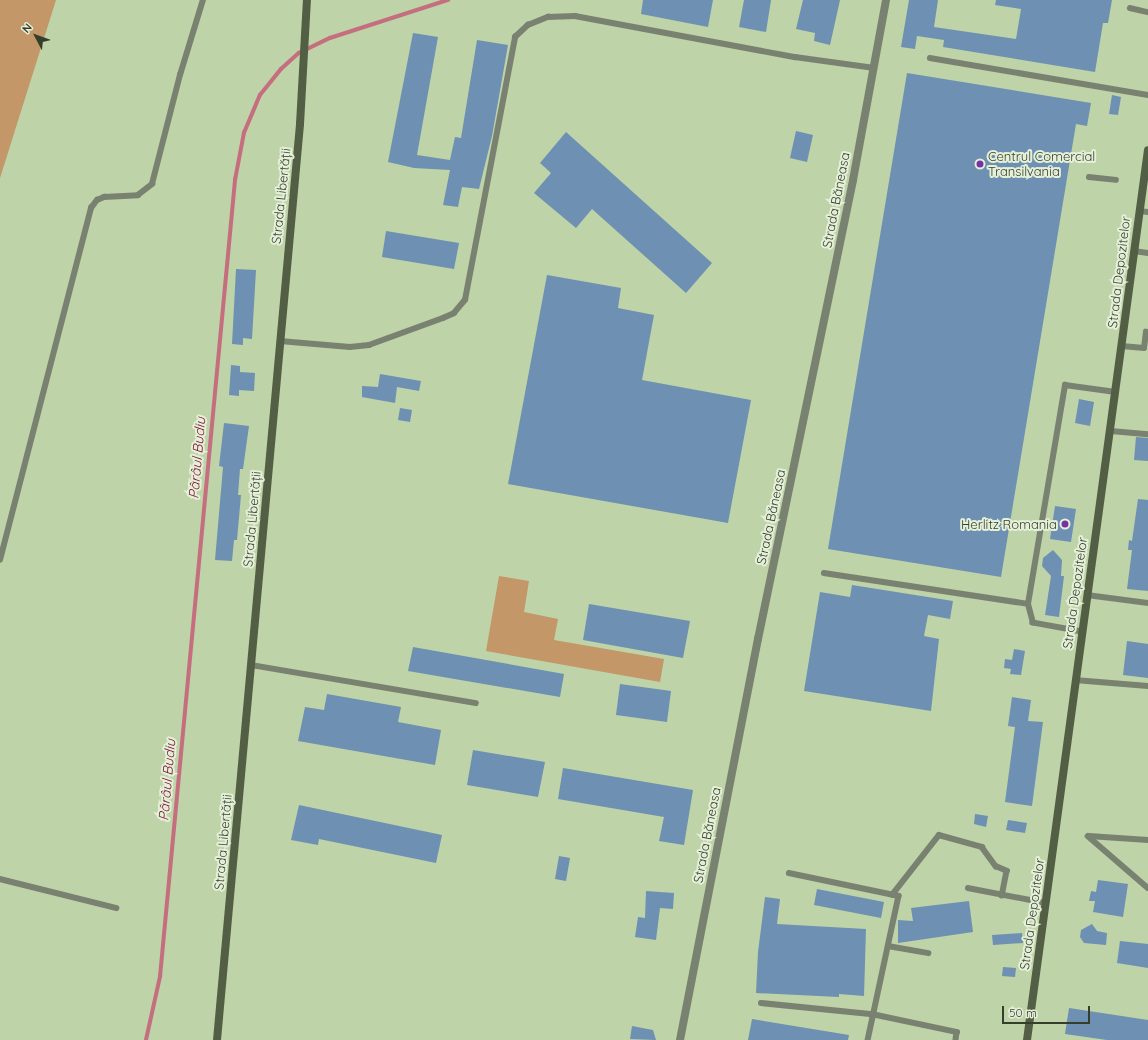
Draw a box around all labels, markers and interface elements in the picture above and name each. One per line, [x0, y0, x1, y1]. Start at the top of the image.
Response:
north arrow [16, 16, 56, 56]
text: N [19, 20, 35, 36]
street label: Strada Libertății [268, 147, 294, 245]
place label: Centrul Comercial Transilvania [988, 149, 1095, 180]
street label: Strada Băneasa [819, 151, 853, 249]
marker: Centrul Comercial Transilvania [975, 159, 985, 169]
street label: Strada Depozitelor [1104, 215, 1134, 329]
water label: Pârâul Budiu [185, 416, 209, 500]
street label: Strada Băneasa [753, 468, 789, 566]
street label: Strada Libertății [240, 471, 264, 567]
place label: Herlitz Romania [961, 516, 1057, 532]
marker: Herlitz Romania [1060, 519, 1070, 529]
street label: Strada Depozitelor [1059, 536, 1091, 650]
water label: Pârâul Budiu [155, 738, 179, 822]
street label: Strada Băneasa [690, 786, 724, 884]
street label: Strada Libertății [211, 794, 235, 890]
street label: Strada Depozitelor [1016, 857, 1048, 971]
scale bar [1004, 998, 1092, 1024]
text: 50 m [1009, 1005, 1037, 1020]

